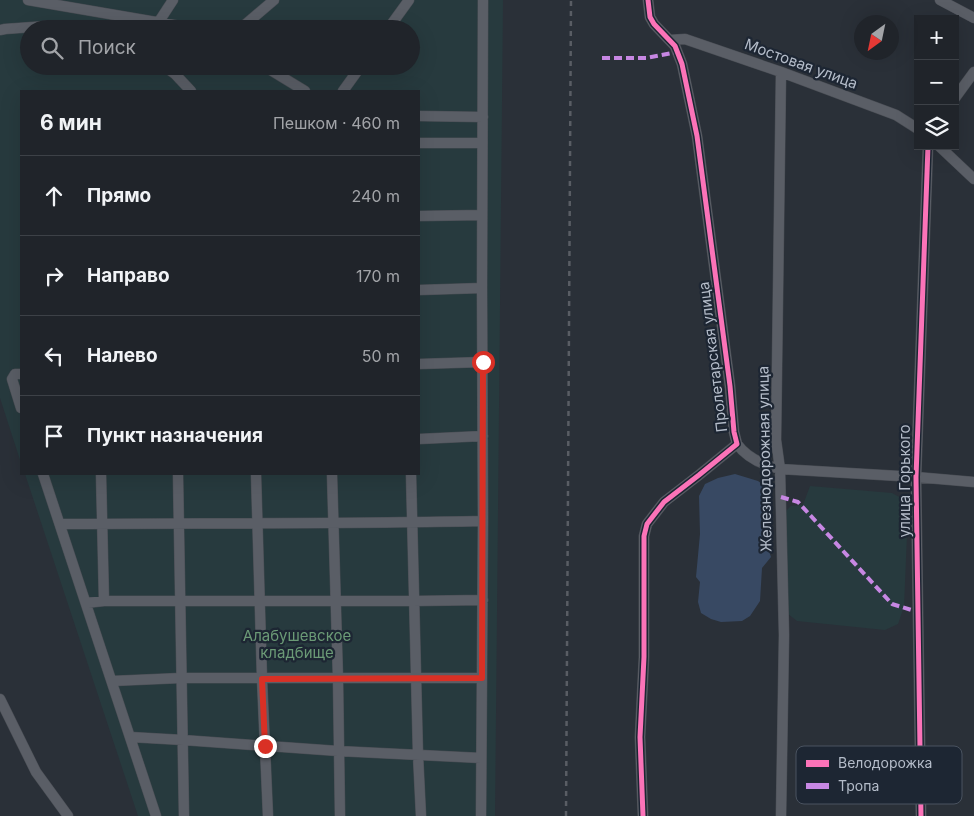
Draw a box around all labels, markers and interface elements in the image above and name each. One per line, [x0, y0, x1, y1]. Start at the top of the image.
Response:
north arrow [854, 15, 899, 60]
map controls [914, 15, 959, 150]
button: + [914, 15, 959, 60]
search box [20, 20, 420, 75]
icon: search [38, 34, 66, 62]
street label: Мостовая улица [742, 34, 860, 93]
text: Поиск [78, 36, 136, 59]
button: − [914, 60, 959, 105]
button: layers [914, 105, 959, 150]
text: 6 мин [40, 110, 102, 135]
text: Пешком · 460 m [273, 113, 400, 133]
icon: ahead [40, 182, 68, 210]
text: Прямо [87, 184, 151, 207]
text: 240 m [352, 186, 400, 206]
icon: right [40, 262, 68, 290]
text: Направо [87, 264, 170, 287]
text: 170 m [356, 266, 400, 286]
street label: Пролетарская улица [694, 281, 731, 433]
icon: left [40, 342, 68, 370]
text: Налево [87, 344, 158, 367]
text: 50 m [362, 346, 400, 366]
route start [472, 351, 495, 374]
street label: Железнодорожная улица [753, 366, 776, 552]
icon: arrive [40, 422, 68, 450]
text: Пункт назначения [87, 424, 263, 447]
street label: улица Горького [895, 425, 914, 537]
park label: Алабушевское кладбище [243, 626, 351, 662]
route end [254, 735, 277, 758]
legend [796, 746, 962, 804]
text: Велодорожка [838, 754, 932, 771]
text: Тропа [838, 777, 879, 794]

